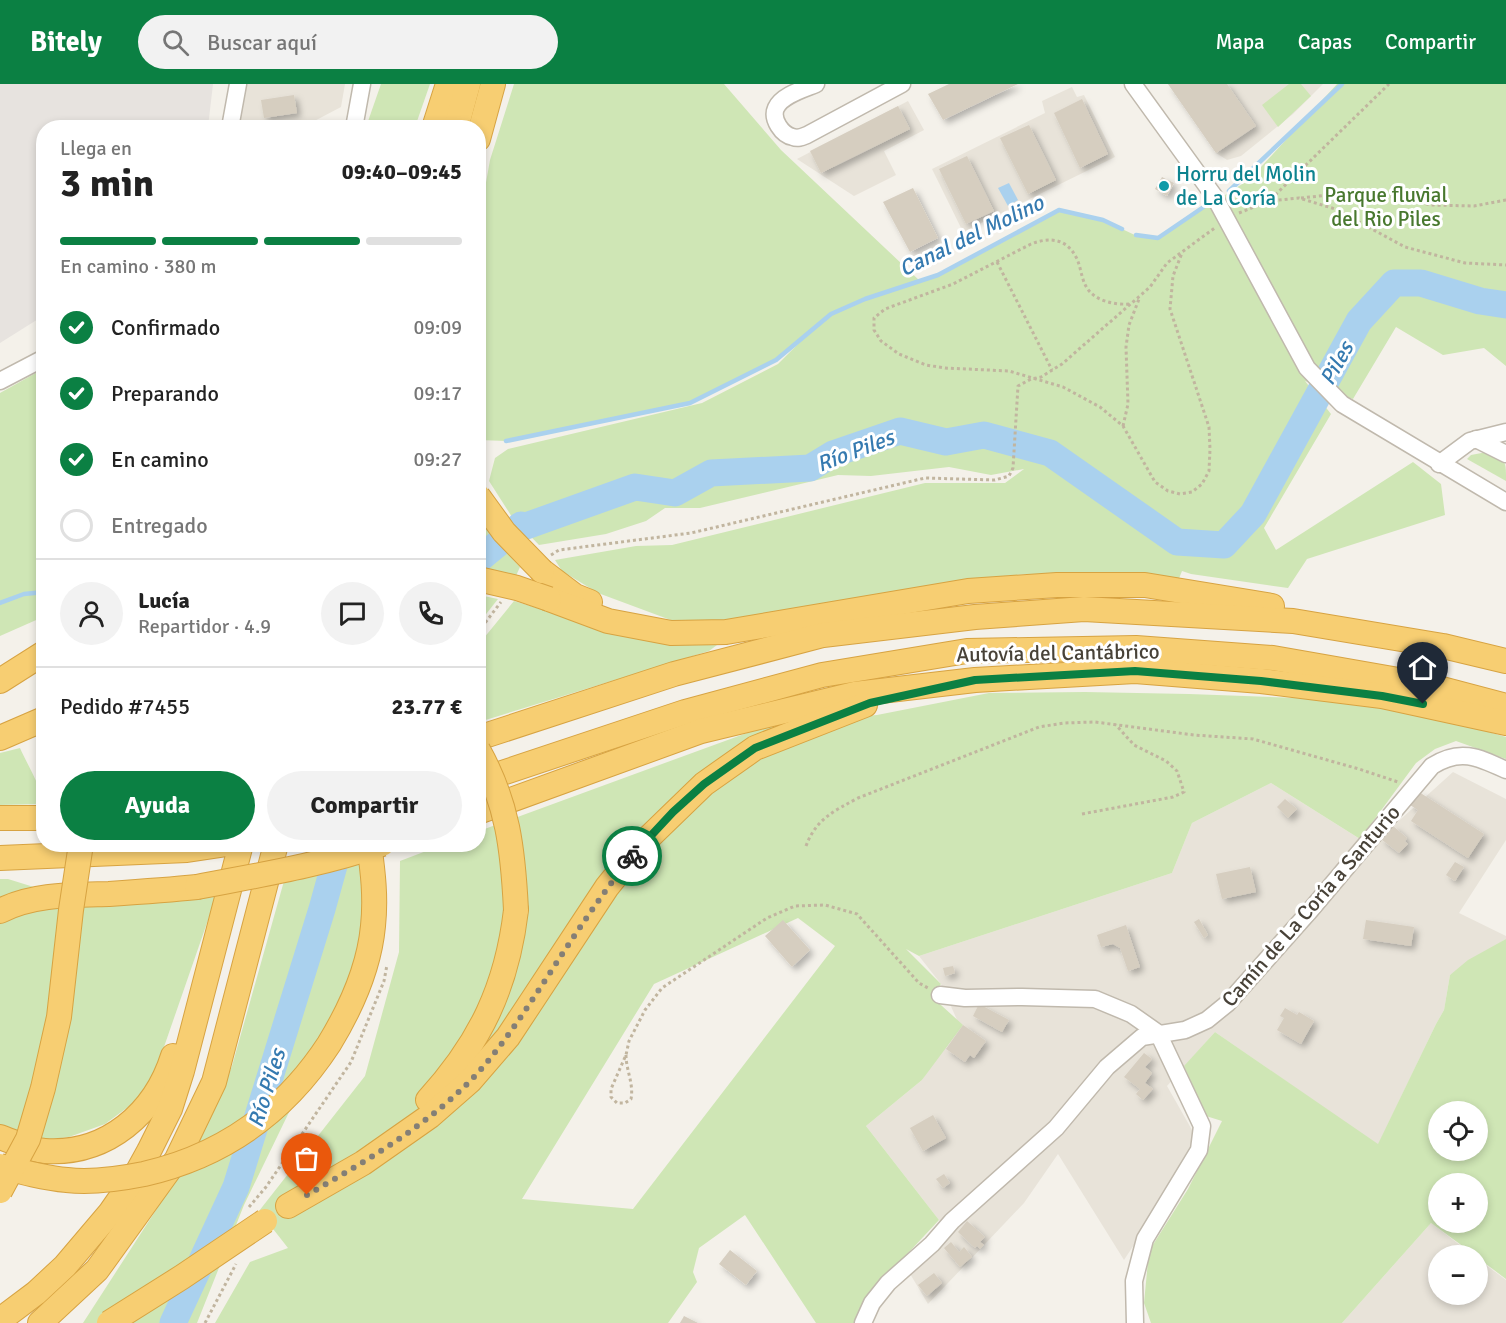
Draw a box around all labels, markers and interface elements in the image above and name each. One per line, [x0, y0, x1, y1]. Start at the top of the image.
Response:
search box [138, 15, 558, 69]
text: Bitely [30, 25, 102, 59]
icon: search [159, 26, 192, 59]
text: Buscar aquí [207, 29, 317, 56]
text: Mapa [1215, 29, 1265, 55]
text: Capas [1298, 29, 1352, 55]
text: Compartir [1385, 29, 1476, 55]
text: Llega en [60, 136, 132, 161]
text: 09:40–09:45 [342, 158, 462, 185]
text: 3 min [60, 159, 154, 207]
place label: Horru del Molin de La Coría [1176, 161, 1316, 211]
marker: Horru del Molin de La Coría [1157, 179, 1171, 193]
park label: Parque fluvial del Rio Piles [1324, 182, 1448, 232]
water label: Canal del Molino [894, 188, 1049, 282]
text: En camino · 380 m [60, 254, 217, 279]
icon: check [60, 311, 93, 344]
text: Confirmado [111, 314, 220, 341]
text: 09:09 [413, 315, 462, 340]
water label: Piles [1314, 335, 1360, 390]
icon: check [60, 377, 93, 410]
text: Preparando [111, 380, 219, 407]
text: 09:17 [413, 381, 462, 406]
water label: Río Piles [813, 423, 900, 478]
icon: check [60, 443, 93, 476]
text: En camino [111, 446, 209, 473]
text: 09:27 [413, 447, 462, 472]
text: Entregado [111, 512, 208, 539]
button: person [60, 582, 123, 645]
button: chat [321, 582, 384, 645]
button: phone [399, 582, 462, 645]
text: Lucía [138, 587, 190, 614]
text: Repartidor · 4.9 [138, 614, 271, 639]
street label: Autovía del Cantábrico [956, 638, 1160, 668]
pin [1397, 642, 1448, 704]
icon: home [1406, 651, 1439, 684]
text: Pedido #7455 [60, 693, 190, 720]
text: 23.77 € [391, 693, 462, 720]
button: Ayuda [60, 771, 255, 840]
button: Compartir [267, 771, 462, 840]
street label: Camín de La Coría a Santurio [1216, 800, 1406, 1012]
courier [602, 826, 662, 886]
icon: bike [616, 840, 649, 873]
water label: Río Piles [242, 1043, 292, 1131]
map controls [1428, 1101, 1488, 1305]
button: locate [1428, 1101, 1488, 1161]
pin [281, 1133, 332, 1195]
icon: bag [290, 1142, 323, 1175]
button: + [1428, 1173, 1488, 1233]
button: − [1428, 1245, 1488, 1305]

